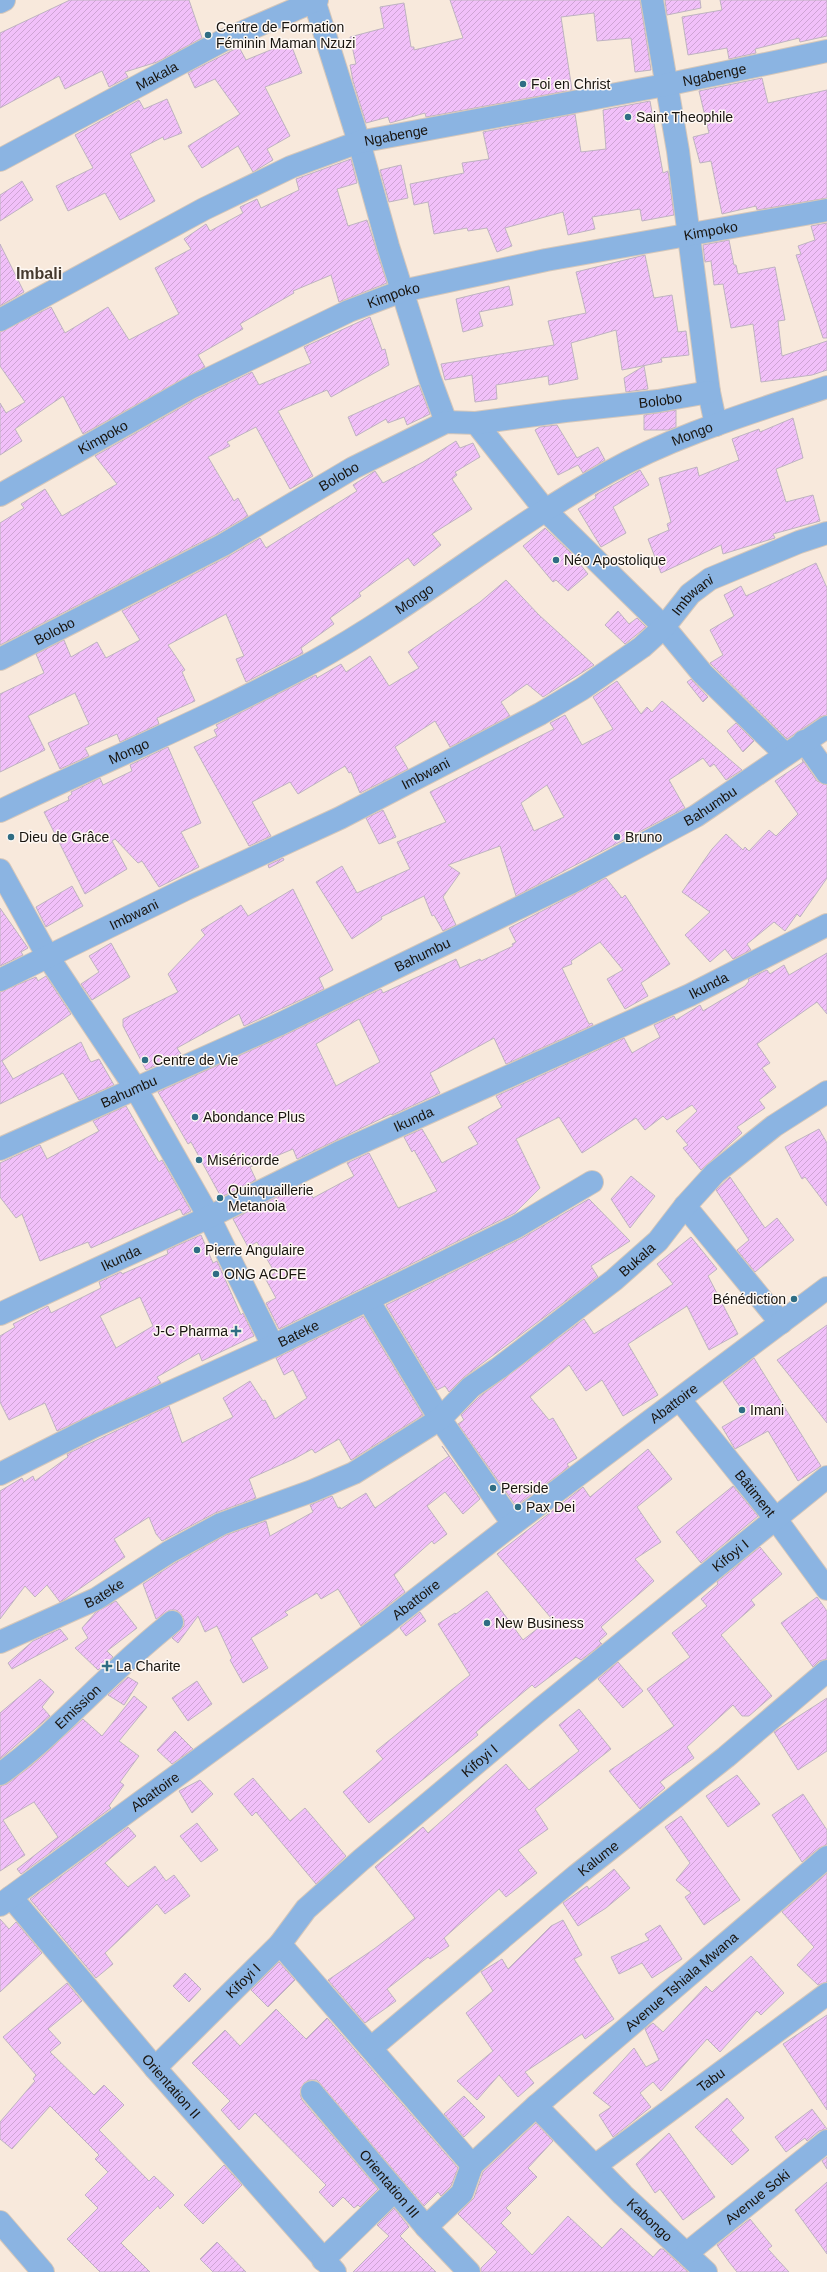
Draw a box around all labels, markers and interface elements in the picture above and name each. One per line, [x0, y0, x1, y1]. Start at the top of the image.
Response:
place label: Centre de Formation Féminin Maman Nzuzi [216, 19, 355, 51]
marker: Centre de Formation Féminin Maman Nzuzi [203, 30, 213, 40]
street label: Makala [133, 58, 181, 94]
street label: Ngabenge [681, 60, 748, 89]
place label: Foi en Christ [531, 76, 610, 92]
marker: Foi en Christ [518, 79, 528, 89]
place label: Saint Theophile [636, 109, 733, 125]
marker: Saint Theophile [623, 112, 633, 122]
street label: Ngabenge [363, 121, 430, 149]
street label: Kimpoko [683, 218, 739, 243]
district label: Imbali [16, 265, 62, 282]
street label: Kimpoko [365, 279, 421, 311]
street label: Bolobo [638, 389, 683, 411]
street label: Kimpoko [75, 417, 131, 457]
street label: Mongo [669, 419, 715, 449]
street label: Bolobo [316, 458, 361, 494]
place label: Néo Apostolique [564, 552, 666, 568]
marker: Néo Apostolique [551, 555, 561, 565]
street label: Imbwani [668, 571, 715, 619]
street label: Mongo [392, 580, 437, 618]
street label: Bolobo [31, 614, 78, 648]
street label: Mongo [106, 735, 152, 768]
street label: Imbwani [399, 754, 452, 793]
street label: Bahumbu [681, 783, 740, 829]
place label: Dieu de Grâce [19, 829, 109, 845]
place label: Bruno [625, 829, 663, 845]
marker: Dieu de Grâce [6, 832, 16, 842]
marker: Bruno [612, 832, 622, 842]
street label: Imbwani [107, 896, 161, 933]
street label: Bahumbu [392, 934, 453, 975]
street label: Ikunda [686, 969, 731, 1002]
place label: Centre de Vie [153, 1052, 239, 1068]
marker: Centre de Vie [140, 1055, 150, 1065]
street label: Bahumbu [98, 1072, 159, 1111]
street label: Ikunda [391, 1103, 436, 1135]
place label: Abondance Plus [203, 1109, 305, 1125]
marker: Abondance Plus [190, 1112, 200, 1122]
place label: Miséricorde [207, 1152, 280, 1168]
marker: Miséricorde [194, 1155, 204, 1165]
place label: Quinquaillerie Metanoia [228, 1182, 314, 1214]
marker: Quinquaillerie Metanoia [215, 1193, 225, 1203]
street label: Bukala [616, 1239, 658, 1280]
street label: Ikunda [98, 1242, 143, 1274]
place label: Pierre Angulaire [205, 1242, 305, 1258]
marker: Pierre Angulaire [192, 1245, 202, 1255]
place label: ONG ACDFE [224, 1266, 306, 1282]
marker: ONG ACDFE [211, 1269, 221, 1279]
place label: Bénédiction [713, 1291, 786, 1307]
marker: Bénédiction [789, 1294, 799, 1304]
street label: Bateke [275, 1317, 322, 1350]
place label: J-C Pharma [153, 1323, 228, 1339]
marker: J-C Pharma [231, 1326, 241, 1336]
street label: Abattoire [646, 1380, 701, 1427]
place label: Imani [750, 1402, 784, 1418]
marker: Imani [737, 1405, 747, 1415]
street label: Bâtiment [732, 1467, 779, 1520]
place label: Perside [501, 1480, 549, 1496]
marker: Perside [488, 1483, 498, 1493]
place label: Pax Dei [526, 1499, 575, 1515]
marker: Pax Dei [513, 1502, 523, 1512]
street label: Kifoyi I [709, 1536, 752, 1575]
street label: Bateke [82, 1575, 127, 1611]
street label: Abattoire [389, 1576, 443, 1623]
place label: New Business [495, 1615, 584, 1631]
marker: New Business [482, 1618, 492, 1628]
place label: La Charite [116, 1658, 181, 1674]
marker: La Charite [101, 1660, 113, 1672]
street label: Emission [52, 1681, 104, 1732]
street label: Kifoyi I [458, 1741, 501, 1780]
street label: Abattoire [128, 1769, 183, 1815]
street label: Kalume [575, 1837, 622, 1879]
street label: Avenue Tshiala Mwana [622, 1929, 741, 2034]
street label: Kifoyi I [222, 1960, 264, 2001]
street label: Orientation II [139, 2051, 204, 2122]
street label: Tabu [694, 2064, 728, 2095]
street label: Orientation III [356, 2146, 423, 2221]
street label: Avenue Soki [722, 2166, 793, 2228]
street label: Kabongo [624, 2195, 676, 2245]

